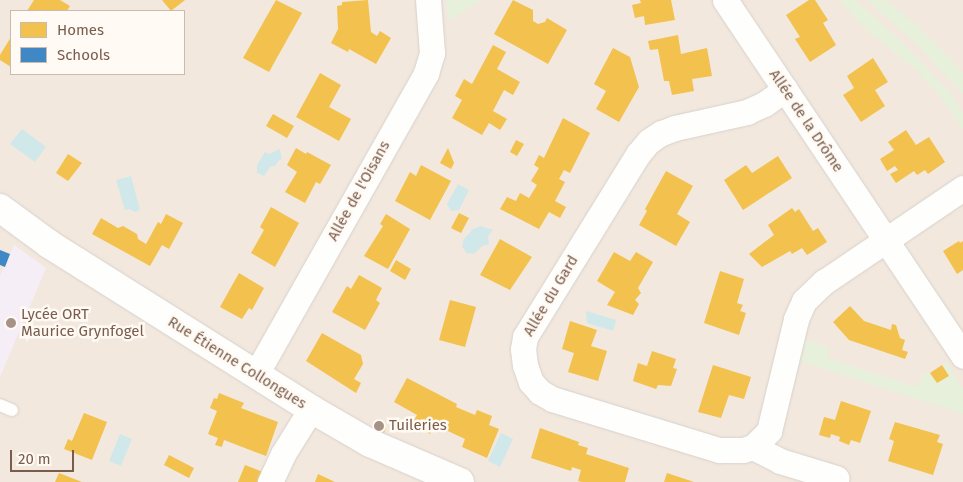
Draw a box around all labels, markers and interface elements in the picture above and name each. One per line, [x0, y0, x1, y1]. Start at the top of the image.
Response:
legend [10, 10, 185, 75]
text: Homes [57, 21, 104, 39]
text: Schools [57, 46, 110, 64]
street label: Allée de la Drôme [765, 66, 847, 176]
street label: Allée de l'Oisans [324, 138, 394, 244]
street label: Allée du Gard [520, 252, 582, 340]
place label: Lycée ORT Maurice Grynfogel [21, 305, 144, 340]
street label: Rue Étienne Collongues [164, 313, 310, 413]
marker: Lycée ORT Maurice Grynfogel [5, 317, 17, 329]
place label: Tuileries [389, 417, 447, 435]
marker: Tuileries [373, 420, 385, 432]
scale bar [12, 440, 76, 472]
text: 20 m [18, 450, 51, 468]

